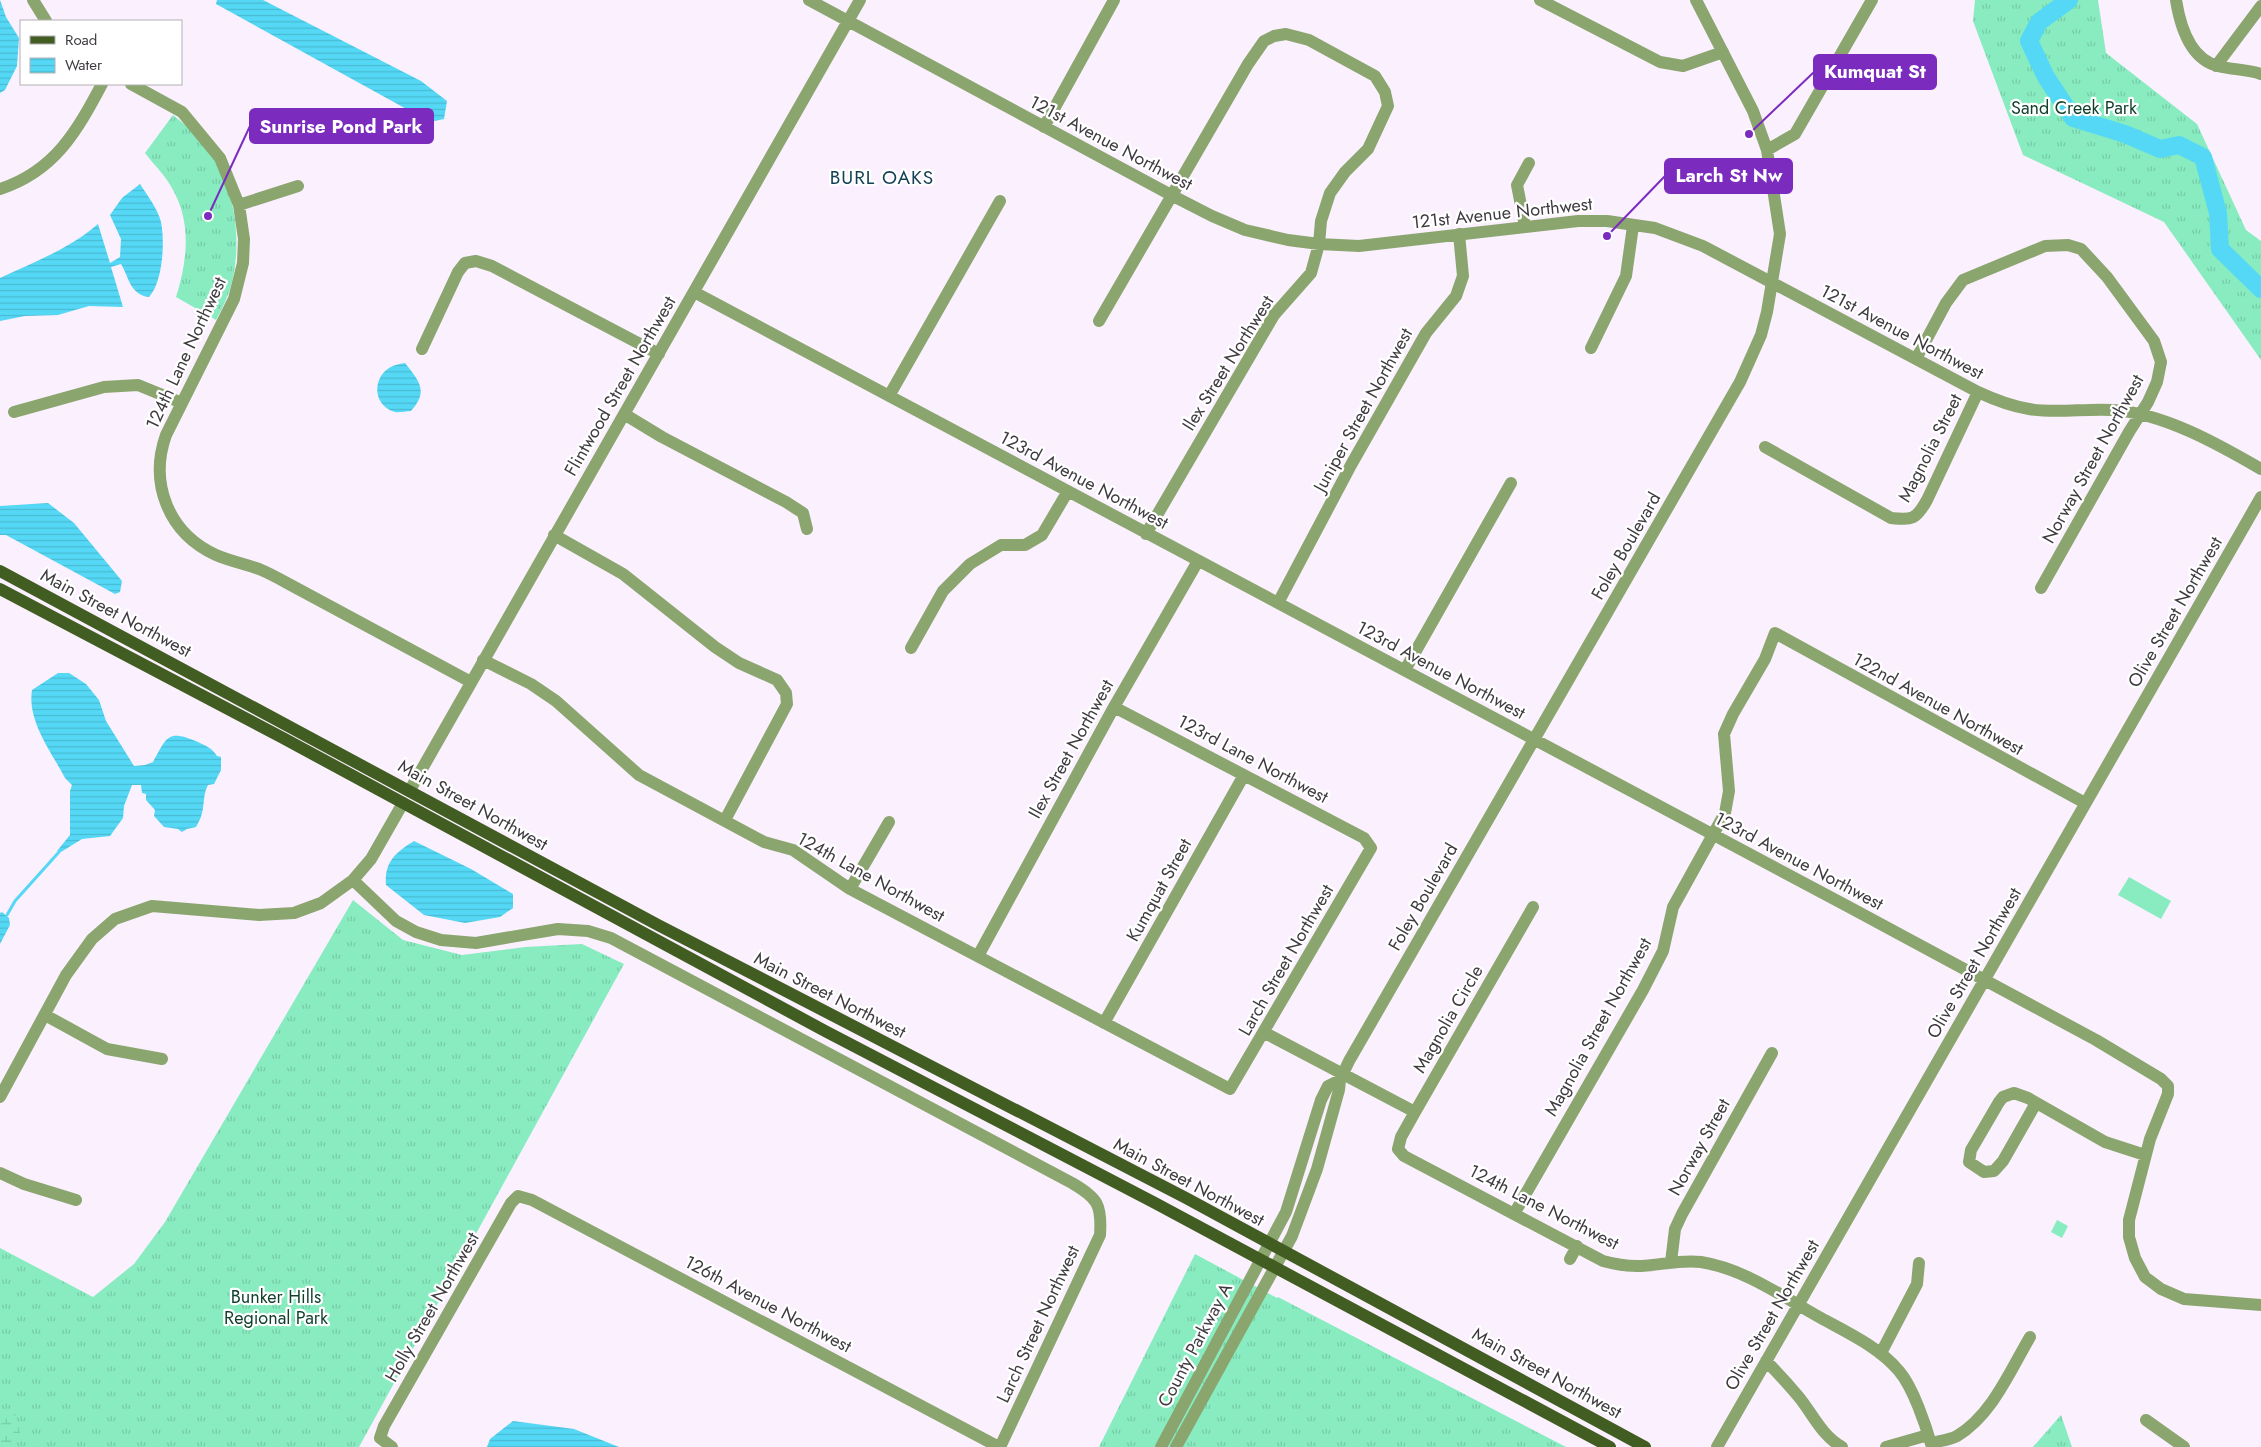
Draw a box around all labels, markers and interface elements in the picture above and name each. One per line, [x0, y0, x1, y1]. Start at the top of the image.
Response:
legend [20, 20, 182, 85]
text: Road [65, 29, 97, 51]
text: Water [65, 54, 103, 76]
callout: Kumquat St [1814, 55, 1936, 89]
text: Kumquat St [1824, 58, 1926, 85]
street label: 121st Avenue Northwest [1025, 89, 1198, 197]
park label: Sand Creek Park [2011, 95, 2137, 121]
callout: Sunrise Pond Park [250, 109, 433, 143]
text: Sunrise Pond Park [259, 113, 423, 140]
callout: Larch St Nw [1665, 159, 1792, 193]
text: Larch St Nw [1676, 162, 1783, 189]
district label: BURL OAKS [830, 164, 934, 191]
street label: 121st Avenue Northwest [1410, 191, 1594, 235]
street label: 124th Lane Northwest [139, 272, 233, 433]
street label: 121st Avenue Northwest [1816, 278, 1989, 386]
street label: Ilex Street Northwest [1176, 290, 1281, 436]
street label: Flintwood Street Northwest [558, 291, 683, 481]
street label: Juniper Street Northwest [1306, 323, 1419, 498]
street label: Norway Street Northwest [2036, 369, 2151, 548]
street label: Magnolia Street [1891, 389, 1969, 507]
street label: 123rd Avenue Northwest [995, 424, 1174, 536]
street label: Foley Boulevard [1585, 487, 1667, 605]
street label: Olive Street Northwest [2121, 531, 2229, 692]
street label: Main Street Northwest [36, 562, 197, 664]
street label: 123rd Avenue Northwest [1352, 614, 1531, 726]
street label: 122nd Avenue Northwest [1848, 646, 2029, 762]
street label: Ilex Street Northwest [1022, 674, 1120, 823]
street label: 123rd Lane Northwest [1173, 708, 1334, 810]
street label: Main Street Northwest [393, 753, 553, 857]
street label: 123rd Avenue Northwest [1710, 805, 1889, 917]
street label: 124th Lane Northwest [792, 826, 950, 929]
street label: Kumquat Street [1120, 833, 1198, 946]
street label: Foley Boulevard [1382, 838, 1464, 956]
street label: Larch Street Northwest [1232, 879, 1340, 1041]
street label: Olive Street Northwest [1920, 882, 2028, 1043]
street label: Magnolia Street Northwest [1538, 932, 1658, 1121]
street label: Main Street Northwest [749, 945, 911, 1045]
street label: Magnolia Circle [1407, 960, 1489, 1078]
street label: Norway Street [1662, 1093, 1737, 1200]
street label: Main Street Northwest [1109, 1131, 1270, 1233]
street label: 124th Lane Northwest [1464, 1158, 1624, 1256]
street label: Holly Street Northwest [378, 1227, 486, 1387]
street label: Olive Street Northwest [1718, 1234, 1826, 1395]
street label: Larch Street Northwest [990, 1240, 1086, 1407]
street label: 126th Avenue Northwest [680, 1249, 857, 1359]
street label: County Parkway A [1151, 1278, 1239, 1412]
park label: Bunker Hills Regional Park [224, 1284, 328, 1331]
street label: Main Street Northwest [1467, 1321, 1627, 1425]

